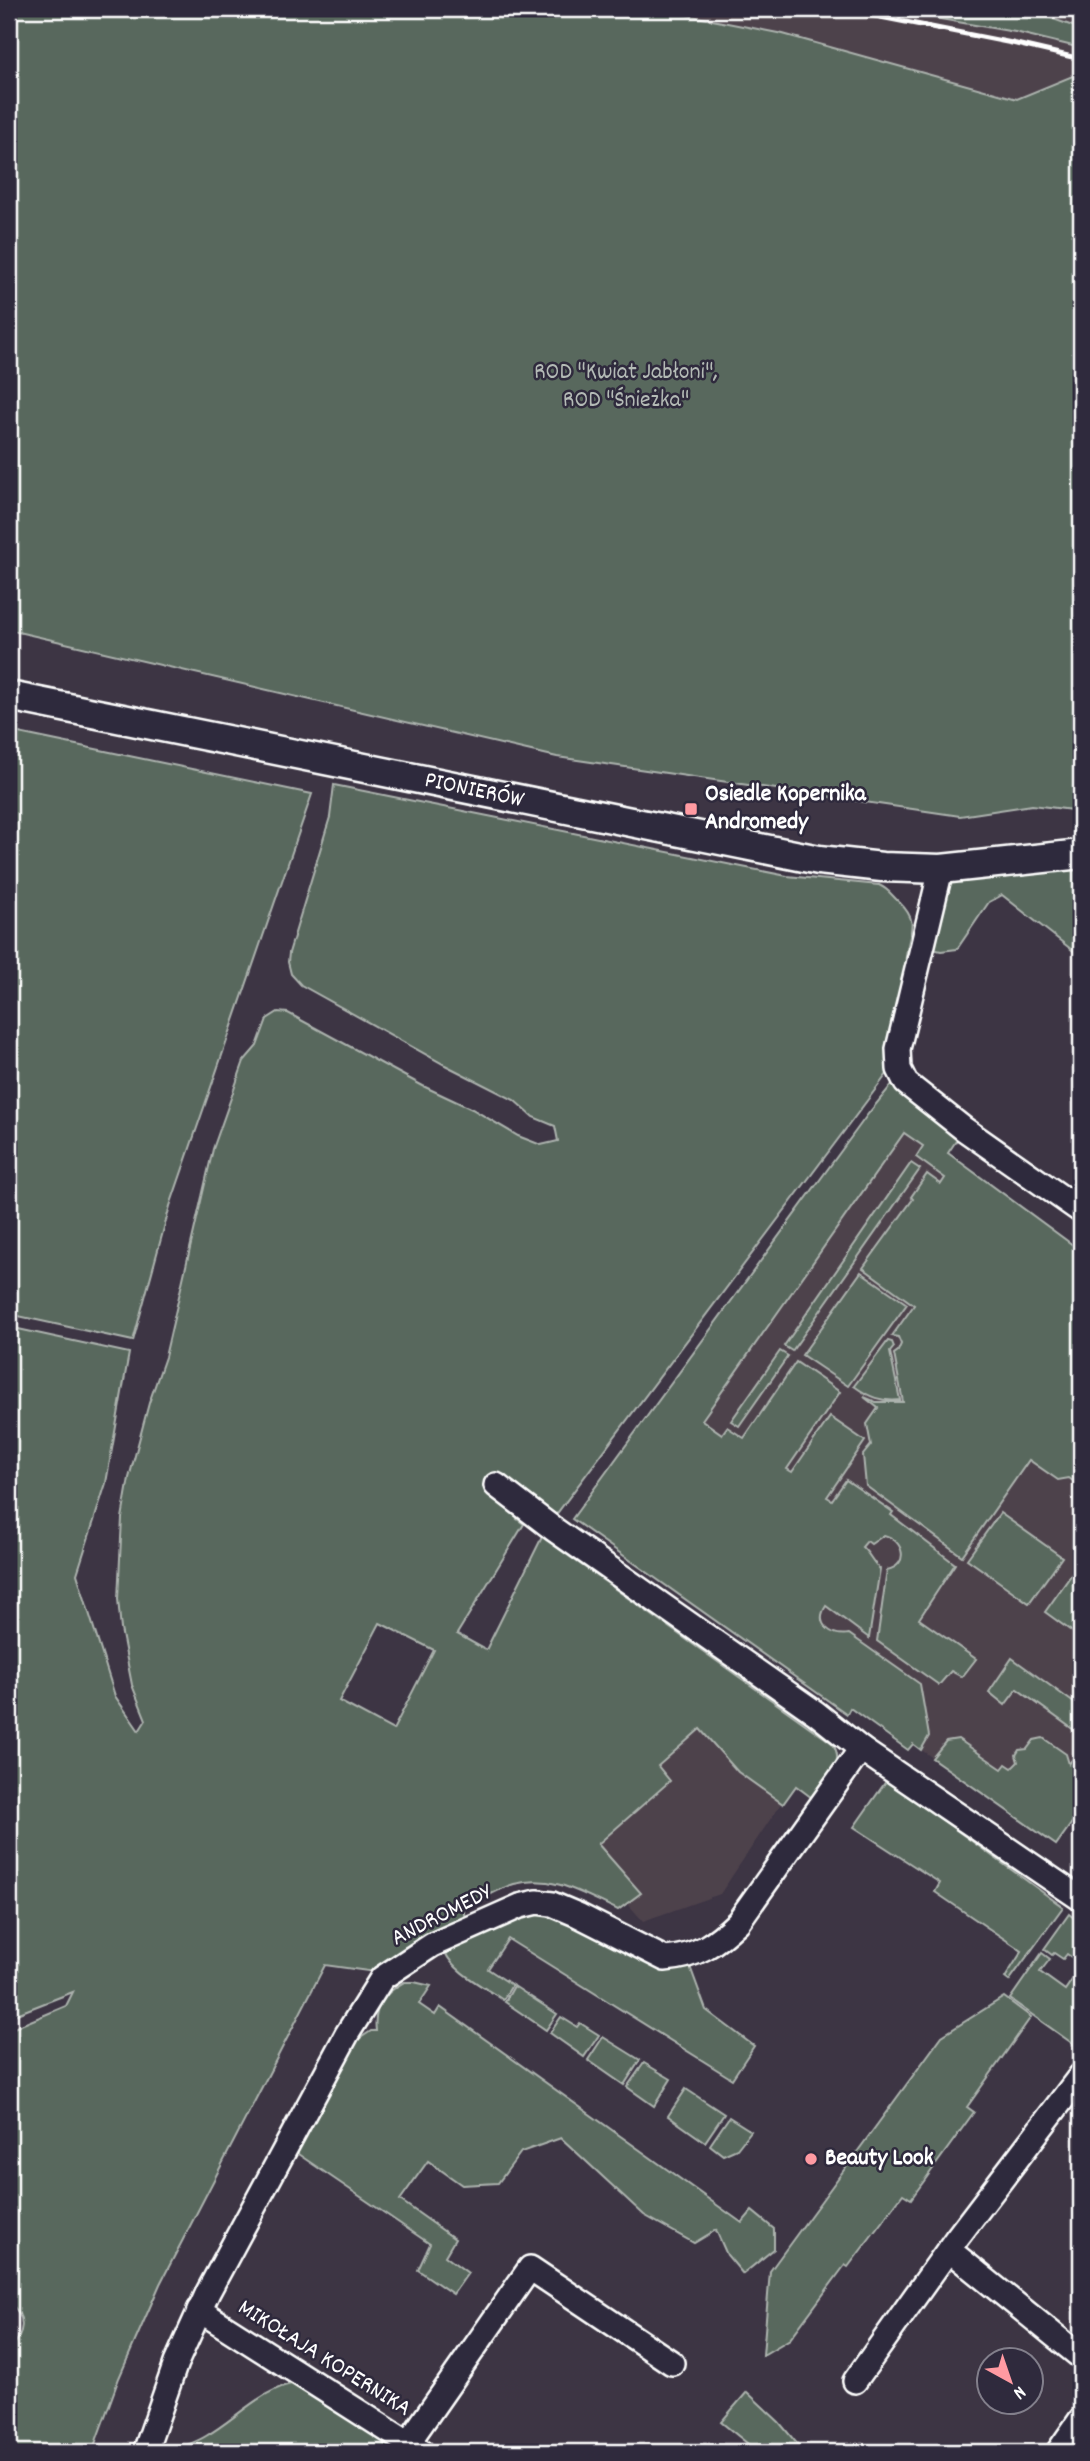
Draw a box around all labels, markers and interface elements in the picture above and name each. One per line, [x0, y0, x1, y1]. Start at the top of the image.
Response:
park label: ROD "Kwiat Jabłoni", ROD "Śnieżka" [534, 356, 718, 418]
street label: PIONIERÓW [421, 764, 527, 818]
place label: Osiedle Kopernika Andromedy [705, 778, 866, 840]
marker: Osiedle Kopernika Andromedy [683, 801, 699, 817]
street label: ANDROMEDY [386, 1876, 499, 1956]
place label: Beauty Look [825, 2142, 934, 2176]
marker: Beauty Look [803, 2151, 819, 2167]
street label: MIKOŁAJA KOPERNIKA [231, 2292, 417, 2426]
north arrow [974, 2346, 1044, 2416]
text: N [1006, 2378, 1031, 2405]

